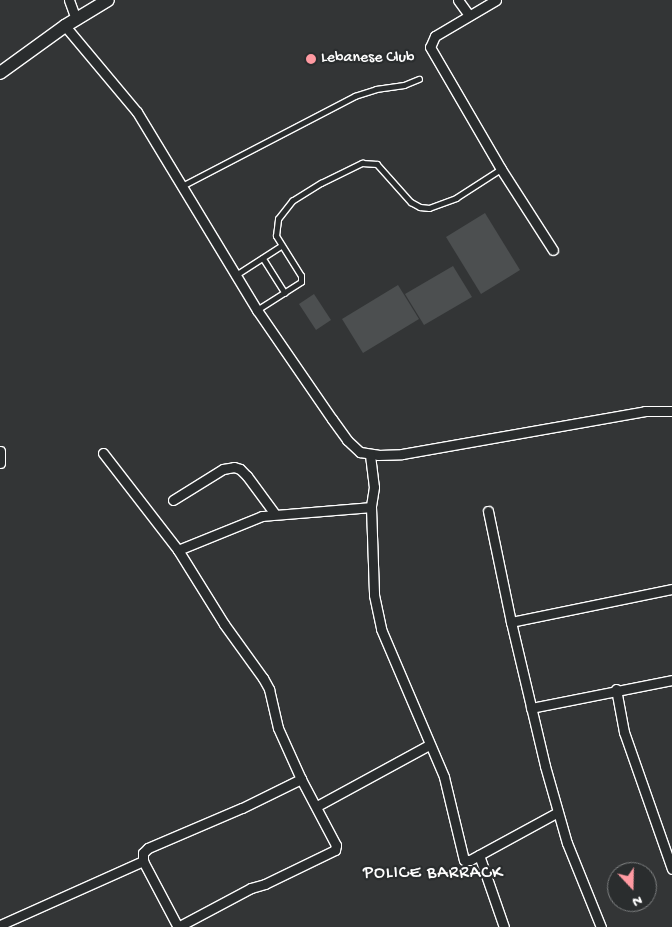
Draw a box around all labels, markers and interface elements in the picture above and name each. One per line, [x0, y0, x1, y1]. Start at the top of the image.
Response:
place label: Lebanese Club [321, 49, 414, 69]
marker: Lebanese Club [305, 53, 317, 65]
north arrow [607, 862, 657, 912]
district label: POLICE BARRACK [361, 863, 505, 885]
text: N [630, 891, 645, 910]

